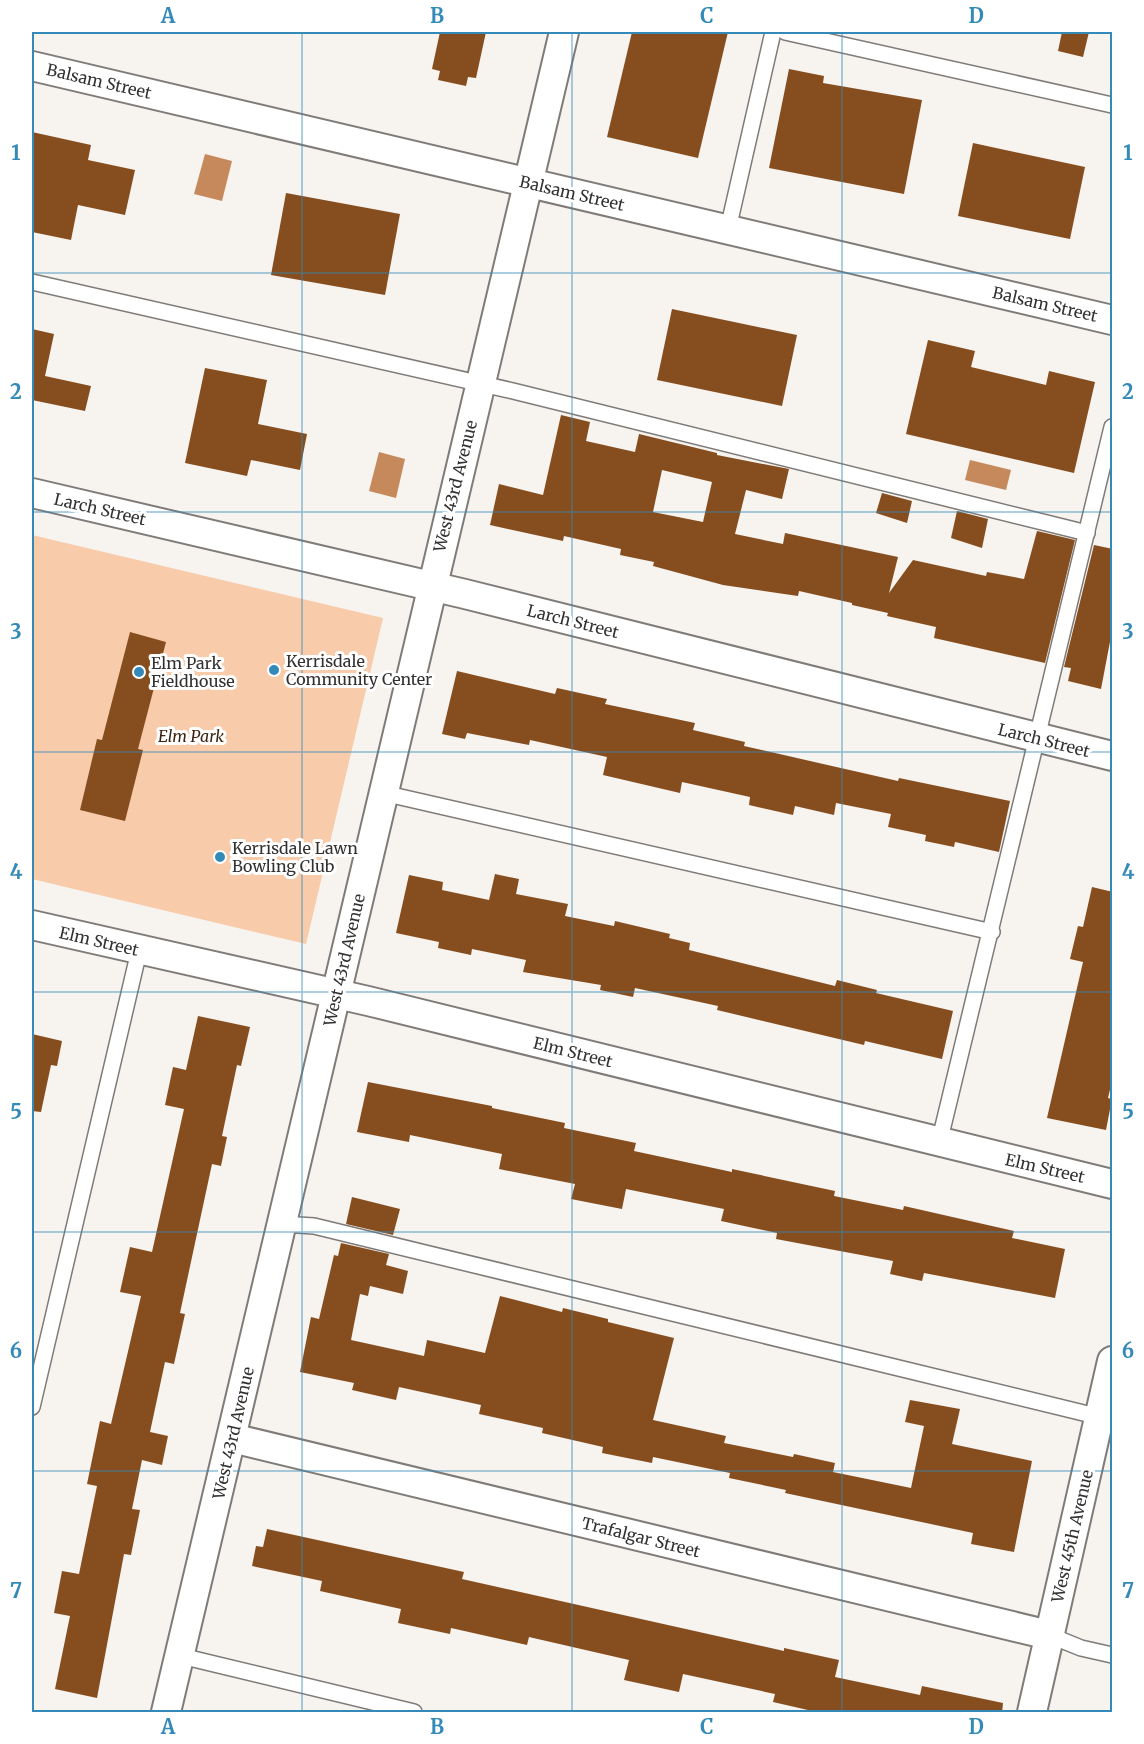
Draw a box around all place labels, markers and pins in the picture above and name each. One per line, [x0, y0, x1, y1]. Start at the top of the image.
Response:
place label: Kerrisdale Community Center [286, 651, 432, 689]
place label: Elm Park Fieldhouse [151, 653, 235, 691]
marker: Kerrisdale Community Center [267, 663, 281, 677]
marker: Elm Park Fieldhouse [132, 665, 146, 679]
place label: Kerrisdale Lawn Bowling Club [232, 838, 358, 876]
marker: Kerrisdale Lawn Bowling Club [213, 850, 227, 864]

